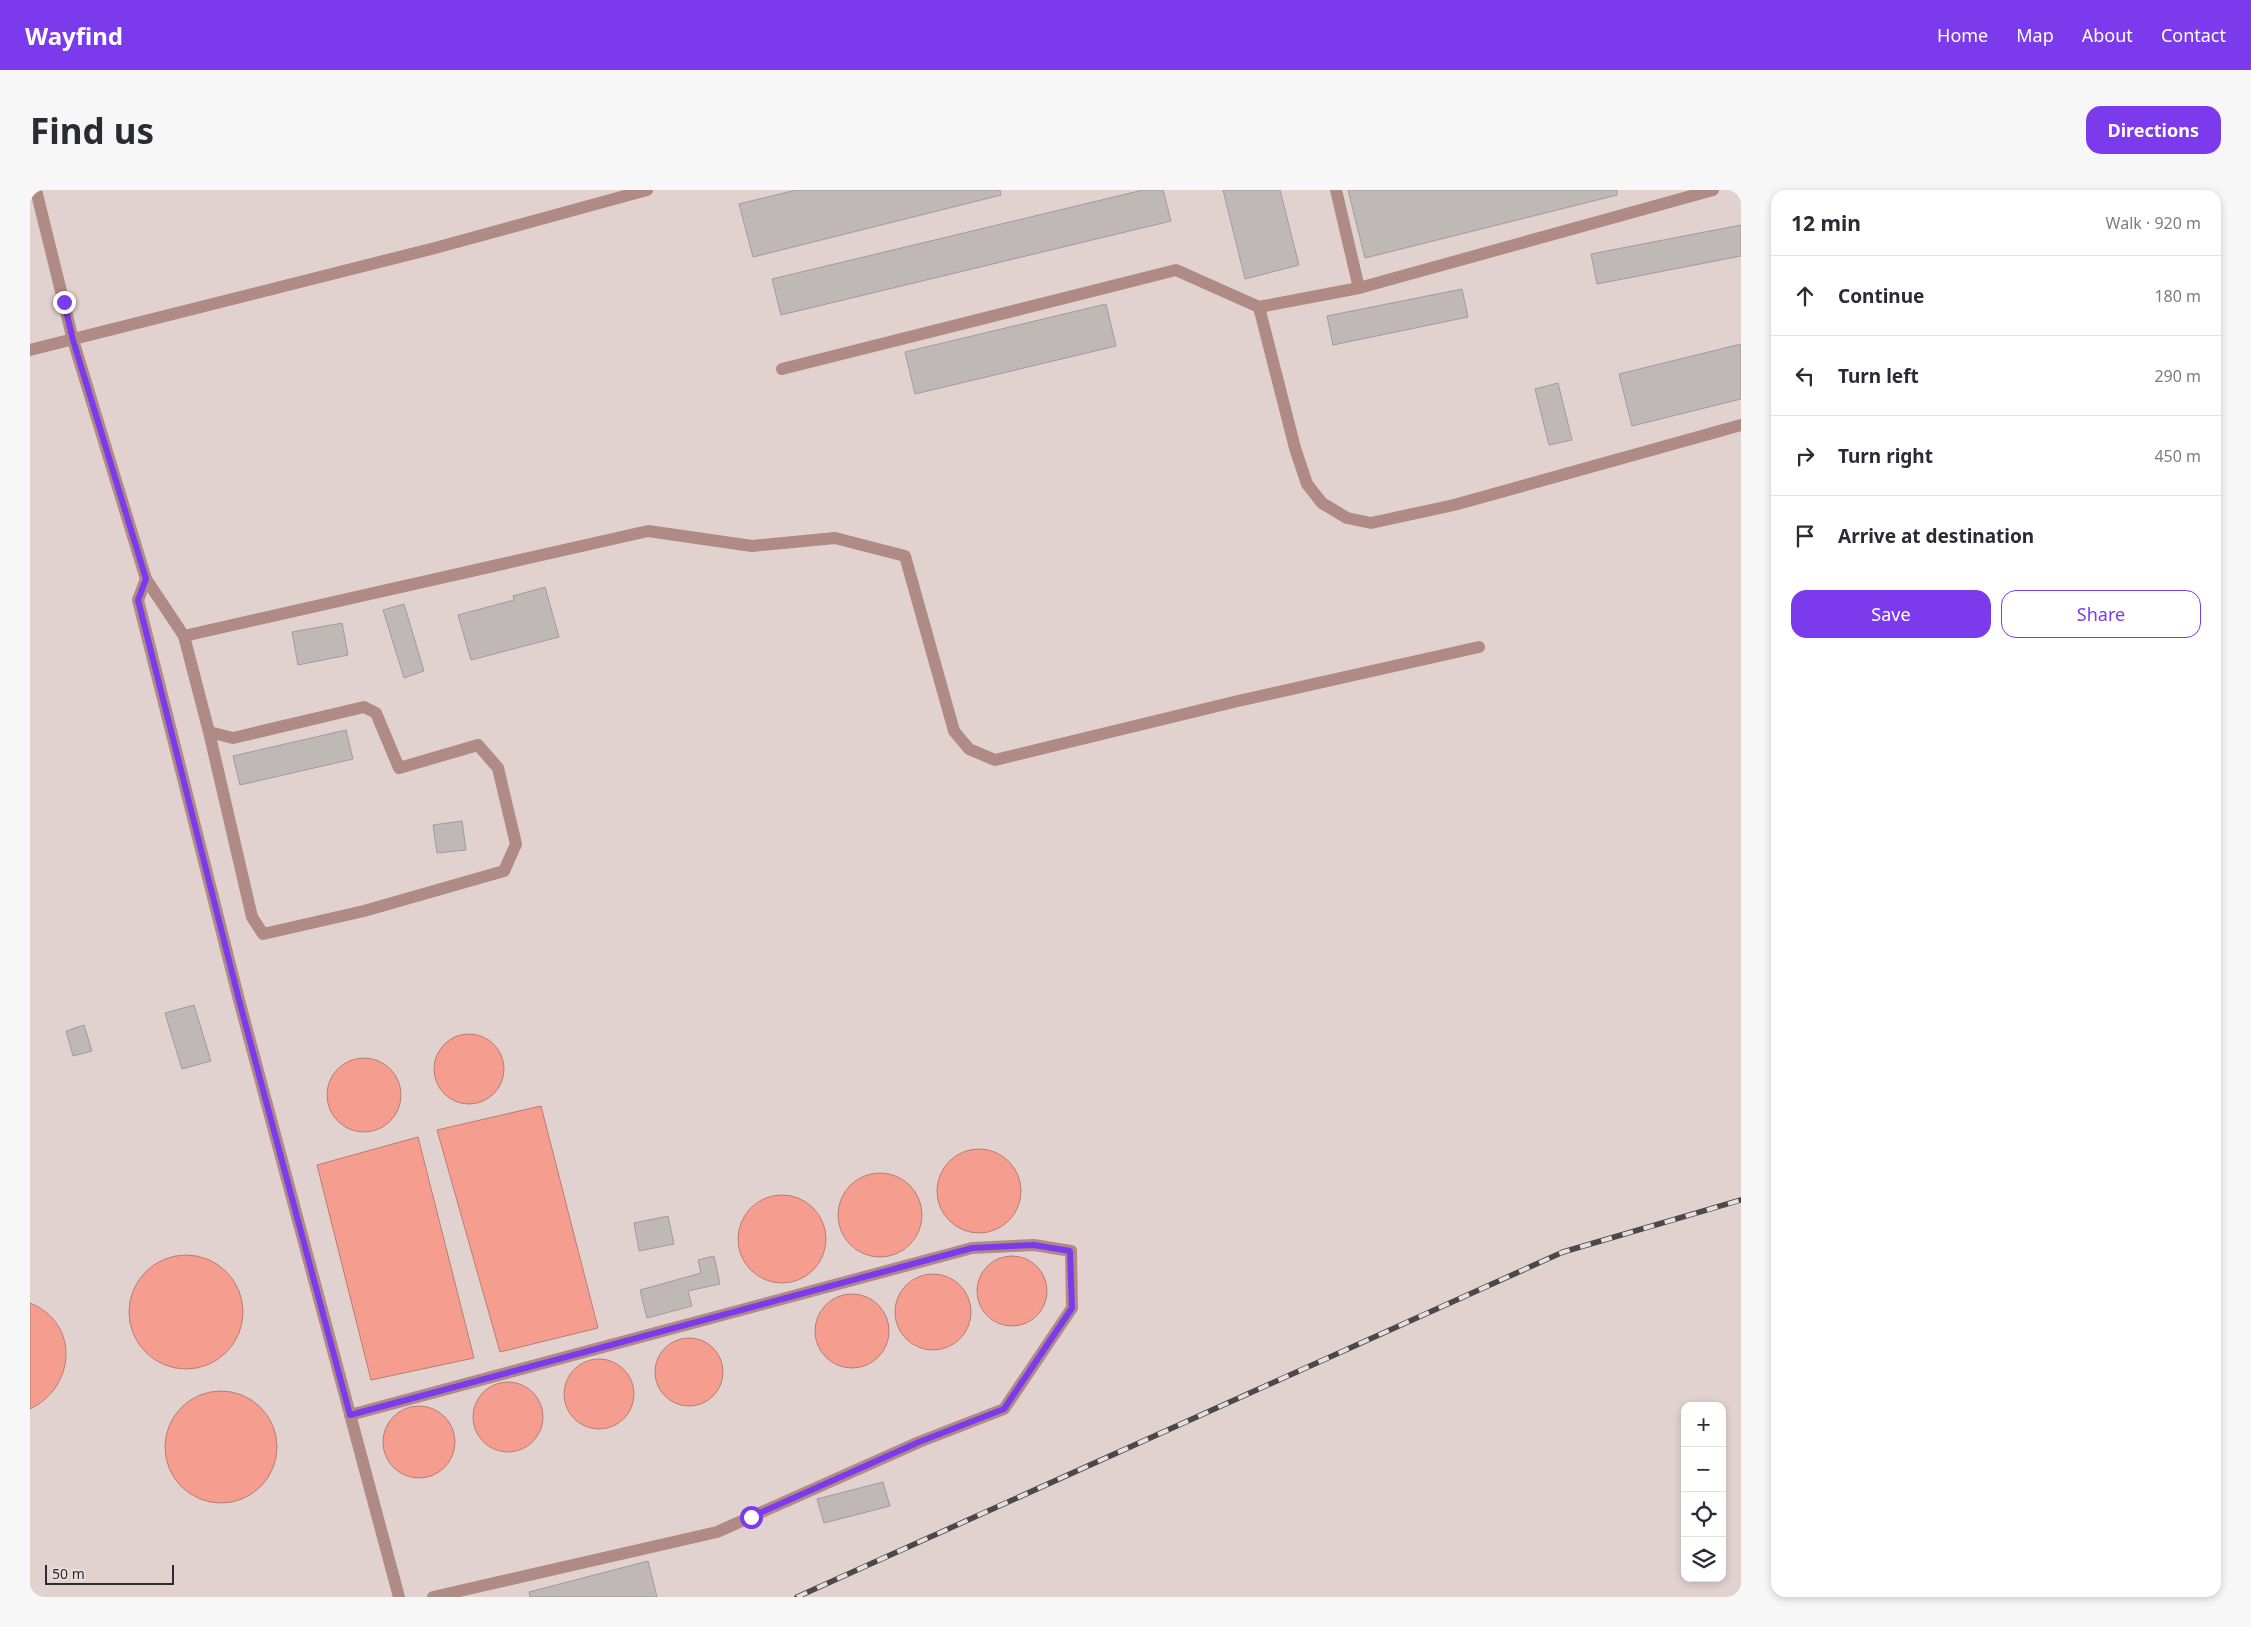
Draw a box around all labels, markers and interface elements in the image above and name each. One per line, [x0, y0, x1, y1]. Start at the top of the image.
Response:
text: Wayfind [25, 19, 123, 52]
text: Home [1937, 23, 1988, 47]
text: Map [2016, 23, 2054, 47]
text: About [2082, 23, 2133, 47]
text: Contact [2161, 23, 2226, 47]
button: Directions [2086, 106, 2221, 154]
text: Find us [30, 107, 154, 154]
text: 12 min [1791, 209, 1861, 237]
text: Walk · 920 m [2106, 212, 2201, 234]
icon: ahead [1791, 282, 1819, 310]
text: Continue [1838, 283, 1924, 309]
text: 180 m [2154, 285, 2201, 307]
route end [53, 291, 76, 314]
icon: left [1791, 362, 1819, 390]
text: Turn left [1838, 363, 1919, 389]
text: 290 m [2154, 365, 2201, 387]
icon: right [1791, 442, 1819, 470]
text: Turn right [1838, 443, 1933, 469]
text: 450 m [2154, 445, 2201, 467]
icon: arrive [1791, 522, 1819, 550]
text: Arrive at destination [1838, 523, 2034, 549]
button: Save [1791, 590, 1991, 638]
button: Share [2001, 590, 2201, 638]
map controls [1681, 1402, 1726, 1582]
button: + [1681, 1402, 1726, 1447]
button: − [1681, 1447, 1726, 1492]
button: locate [1681, 1492, 1726, 1537]
route start [740, 1506, 763, 1529]
button: layers [1681, 1537, 1726, 1582]
scale bar [45, 1562, 174, 1585]
text: 50 m [52, 1564, 85, 1583]

